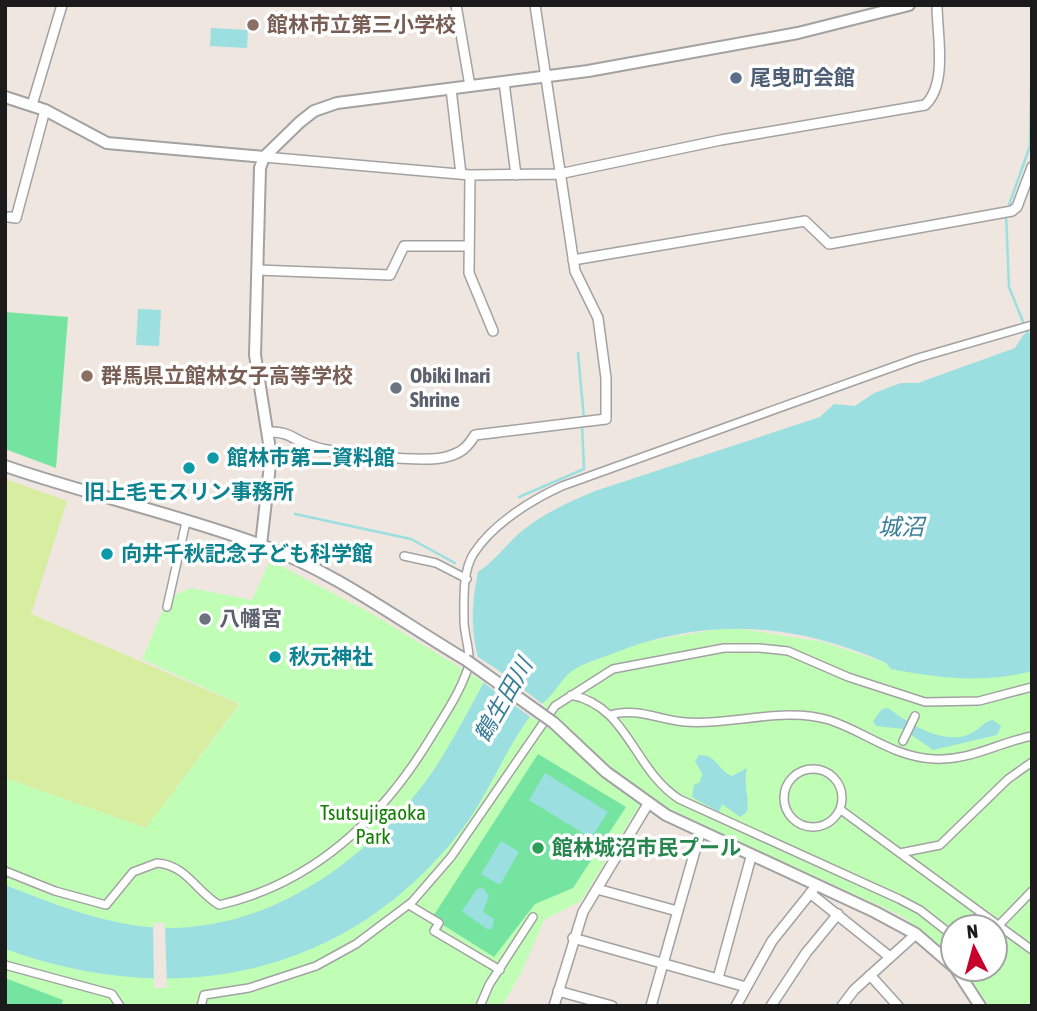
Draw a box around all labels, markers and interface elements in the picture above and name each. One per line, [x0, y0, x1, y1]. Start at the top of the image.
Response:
place label: 館林市立第三小学校 [267, 12, 456, 36]
marker: 館林市立第三小学校 [245, 17, 261, 33]
place label: 尾曳町会館 [750, 65, 855, 89]
marker: 尾曳町会館 [728, 70, 744, 86]
place label: 群馬県立館林女子高等学校 [101, 363, 353, 387]
place label: Obiki Inari Shrine [410, 363, 490, 411]
marker: 群馬県立館林女子高等学校 [79, 368, 95, 384]
marker: Obiki Inari Shrine [388, 380, 404, 396]
place label: 館林市第二資料館 [227, 445, 395, 469]
marker: 館林市第二資料館 [205, 450, 221, 466]
marker: 旧上毛モスリン事務所 [181, 460, 197, 476]
place label: 旧上毛モスリン事務所 [84, 479, 294, 503]
water label: 城沼 [878, 514, 927, 540]
place label: 向井千秋記念子ども科学館 [121, 541, 373, 565]
marker: 向井千秋記念子ども科学館 [99, 546, 115, 562]
place label: 八幡宮 [219, 606, 282, 630]
marker: 八幡宮 [197, 611, 213, 627]
place label: 秋元神社 [289, 644, 373, 668]
marker: 秋元神社 [267, 649, 283, 665]
water label: 鶴生田川 [469, 651, 539, 746]
park label: Tsutsujigaoka Park [320, 800, 426, 848]
place label: 館林城沼市民プール [552, 835, 741, 859]
marker: 館林城沼市民プール [530, 840, 546, 856]
north arrow [939, 913, 1009, 983]
text: N [965, 920, 979, 943]

